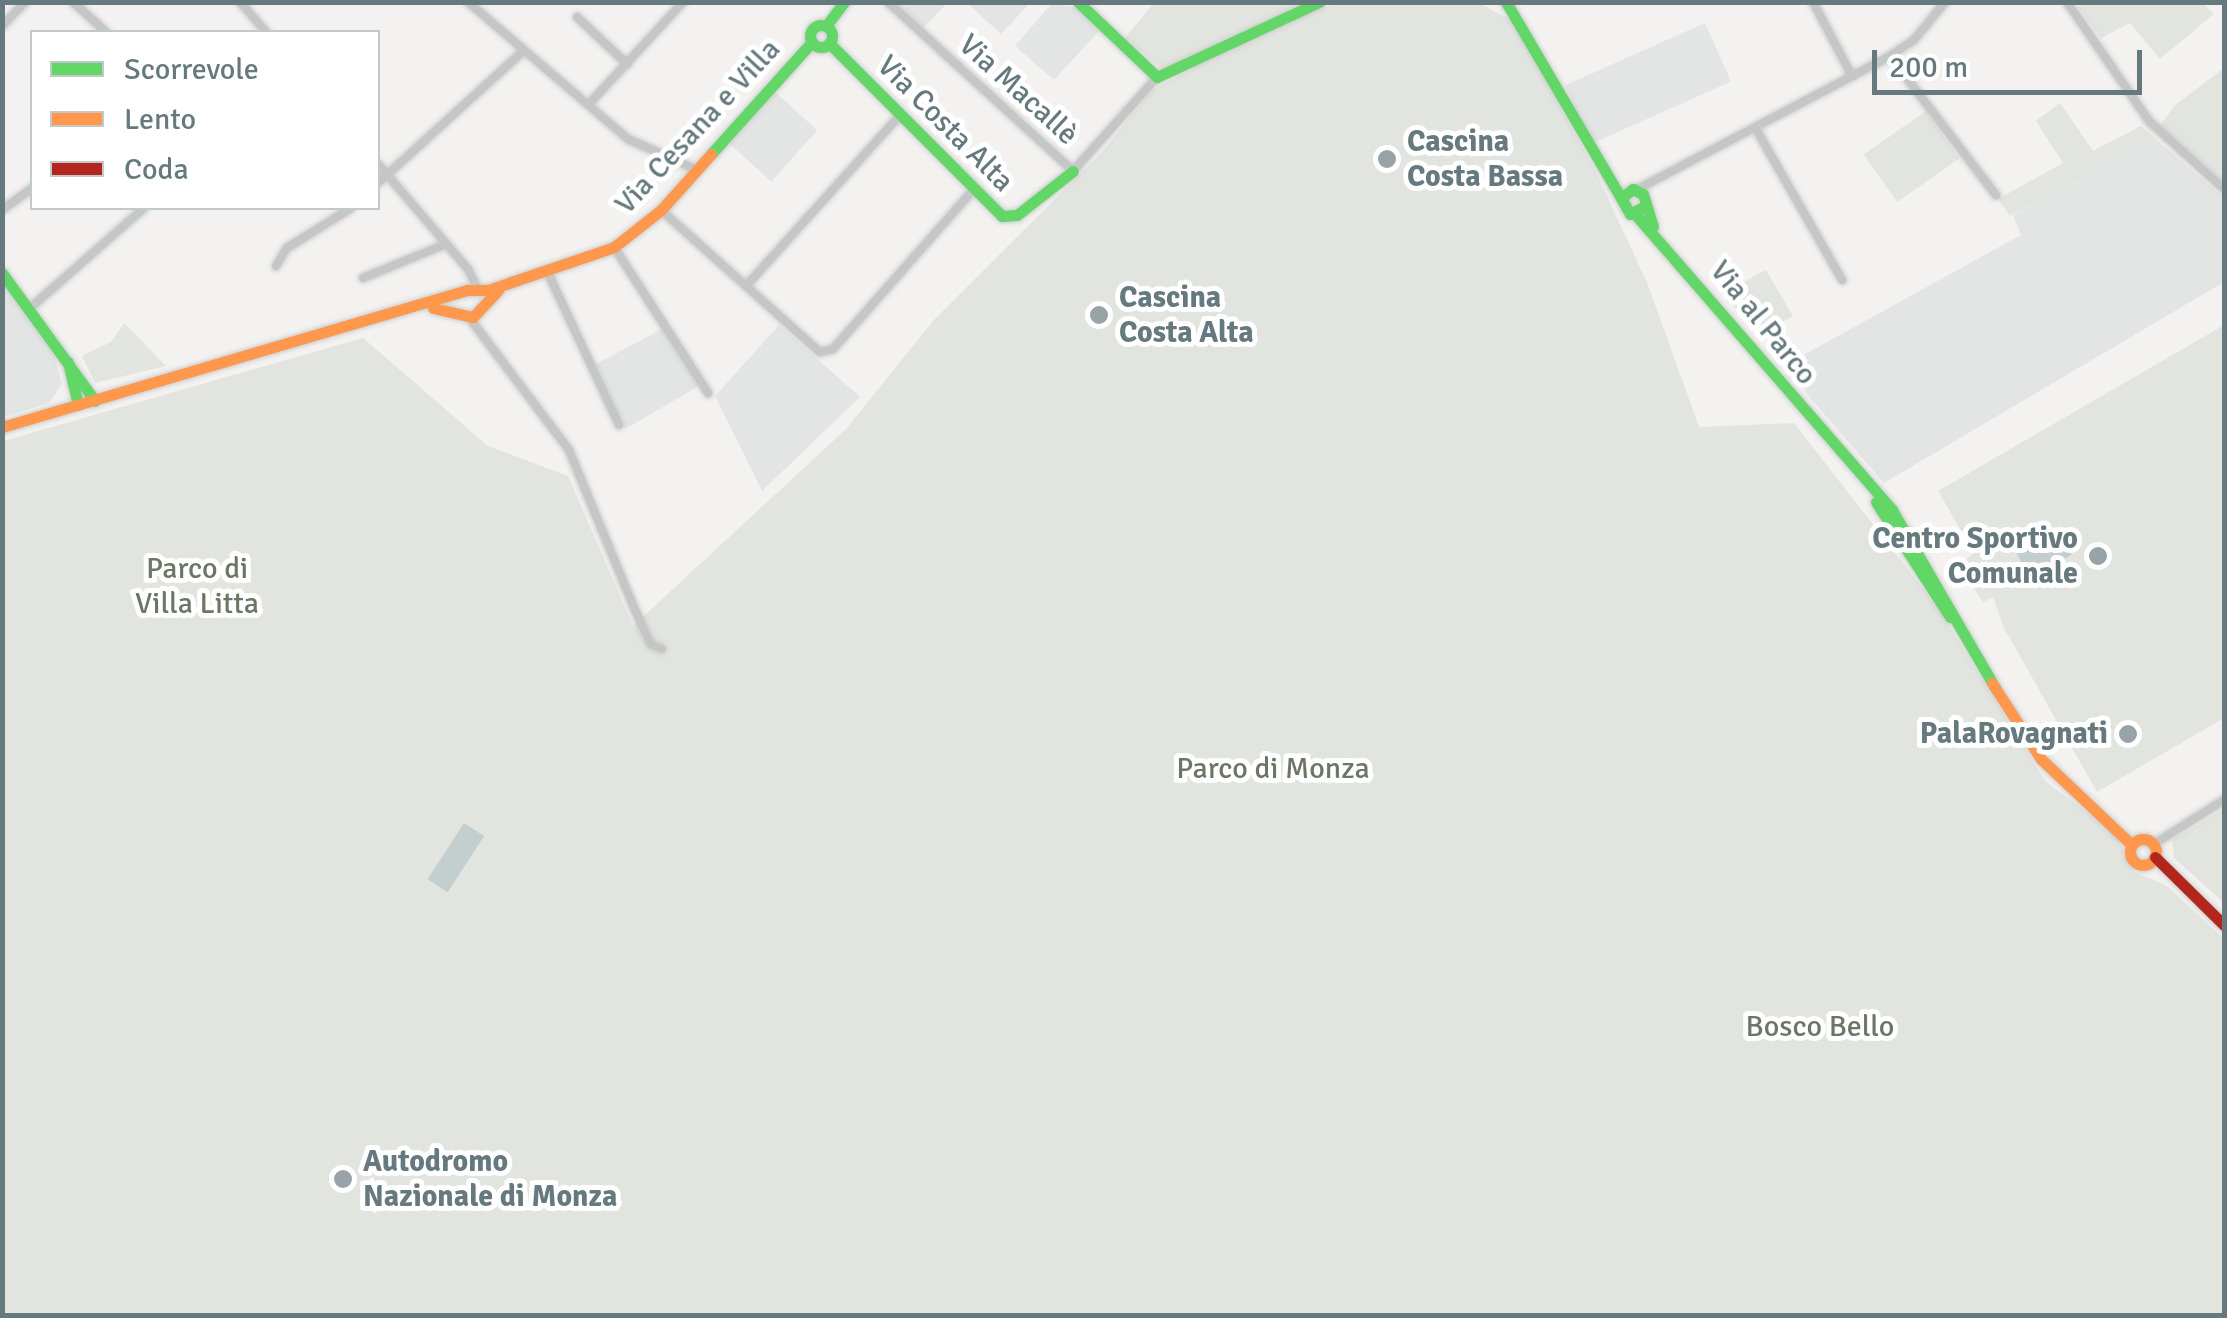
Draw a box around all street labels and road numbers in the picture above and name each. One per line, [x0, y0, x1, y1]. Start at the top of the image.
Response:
street label: Via Macallè [951, 27, 1085, 153]
street label: Via Cesana e Villa [608, 32, 788, 222]
street label: Via Costa Alta [869, 48, 1021, 200]
street label: Via al Parco [1702, 254, 1824, 392]

